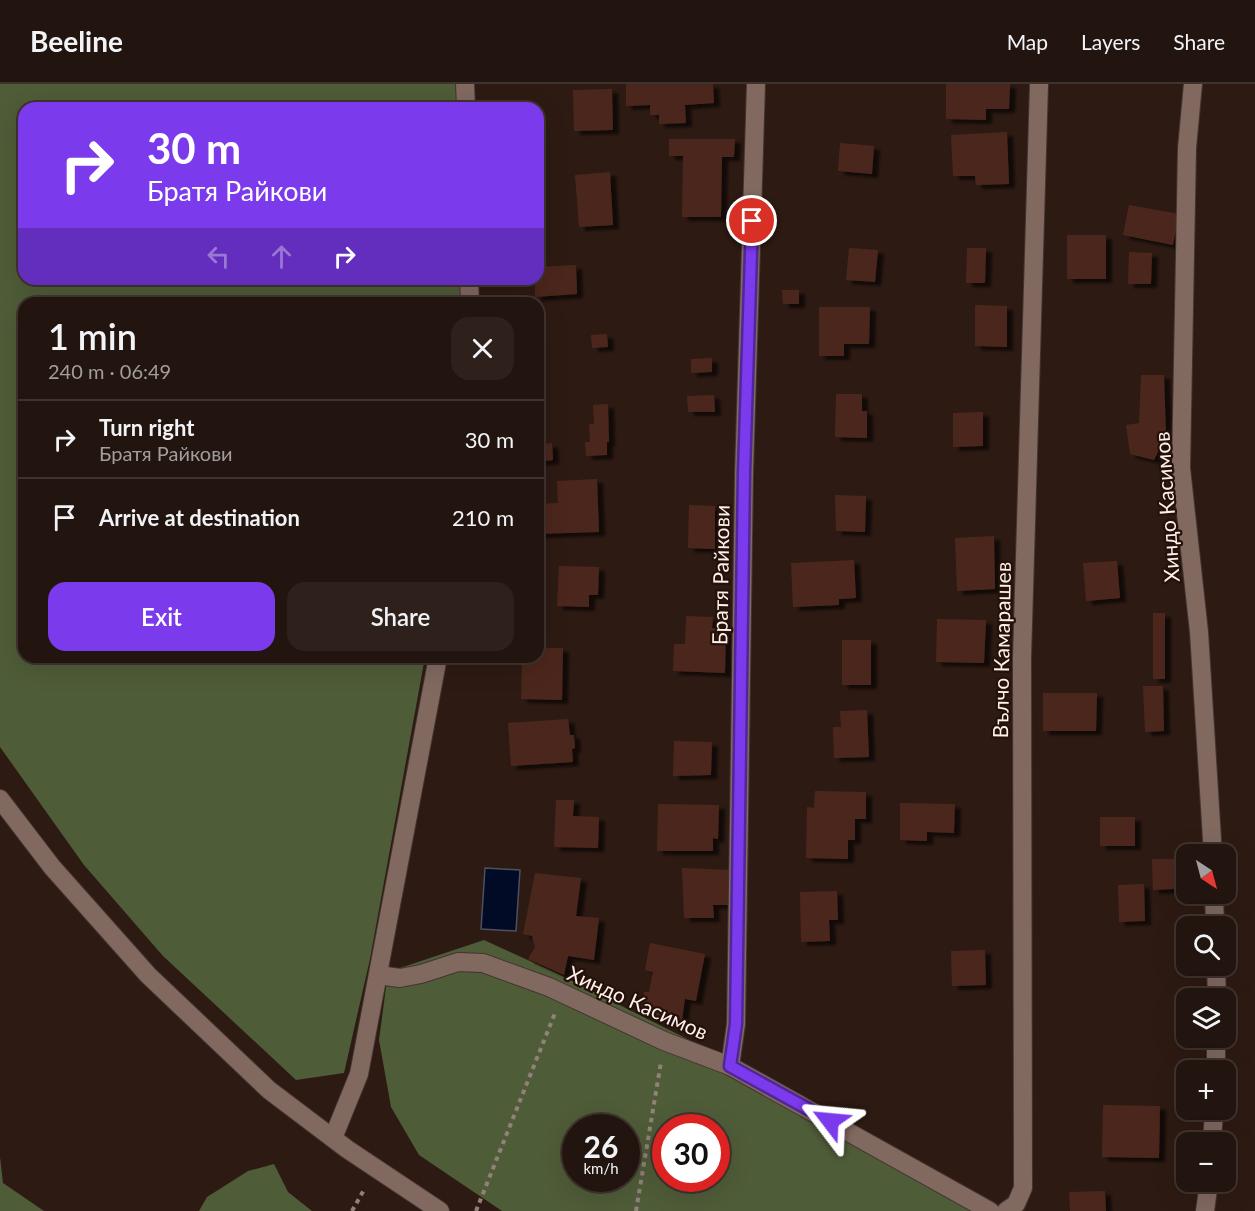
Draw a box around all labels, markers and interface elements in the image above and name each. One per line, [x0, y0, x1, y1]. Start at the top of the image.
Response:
text: Beeline [30, 24, 123, 58]
text: Map [1007, 29, 1048, 54]
text: Layers [1081, 29, 1140, 54]
text: Share [1173, 29, 1225, 54]
text: 30 m [147, 123, 241, 173]
icon: right [48, 126, 126, 204]
text: Братя Райкови [147, 174, 327, 207]
pin [726, 195, 777, 246]
icon: arrive [735, 204, 768, 237]
icon: left [202, 240, 235, 273]
icon: ahead [265, 240, 298, 273]
icon: right [328, 240, 361, 273]
text: 1 min [48, 314, 137, 358]
button: close [451, 317, 514, 380]
text: 240 m · 06:49 [48, 359, 171, 383]
text: Turn right [99, 414, 194, 441]
icon: right [48, 423, 81, 456]
text: 30 m [465, 426, 514, 453]
street label: Хиндо Касимов [1148, 431, 1184, 583]
text: Братя Райкови [99, 441, 233, 465]
icon: arrive [48, 501, 81, 534]
text: Arrive at destination [99, 504, 300, 531]
text: 210 m [452, 504, 514, 531]
street label: Братя Райкови [706, 505, 734, 645]
street label: Вълчо Камарашев [987, 562, 1015, 738]
button: Exit [48, 582, 275, 651]
button: Share [287, 582, 514, 651]
north arrow [1176, 844, 1236, 904]
map controls [1176, 844, 1236, 1192]
button: search [1176, 916, 1236, 976]
street label: Хиндо Касимов [564, 960, 712, 1044]
button: layers [1176, 988, 1236, 1048]
button: + [1176, 1060, 1236, 1120]
position arrow [798, 1089, 862, 1153]
speed limit sign: 30 [652, 1114, 730, 1192]
text: 26 [584, 1128, 618, 1164]
button: − [1176, 1132, 1236, 1192]
text: km/h [583, 1159, 619, 1177]

